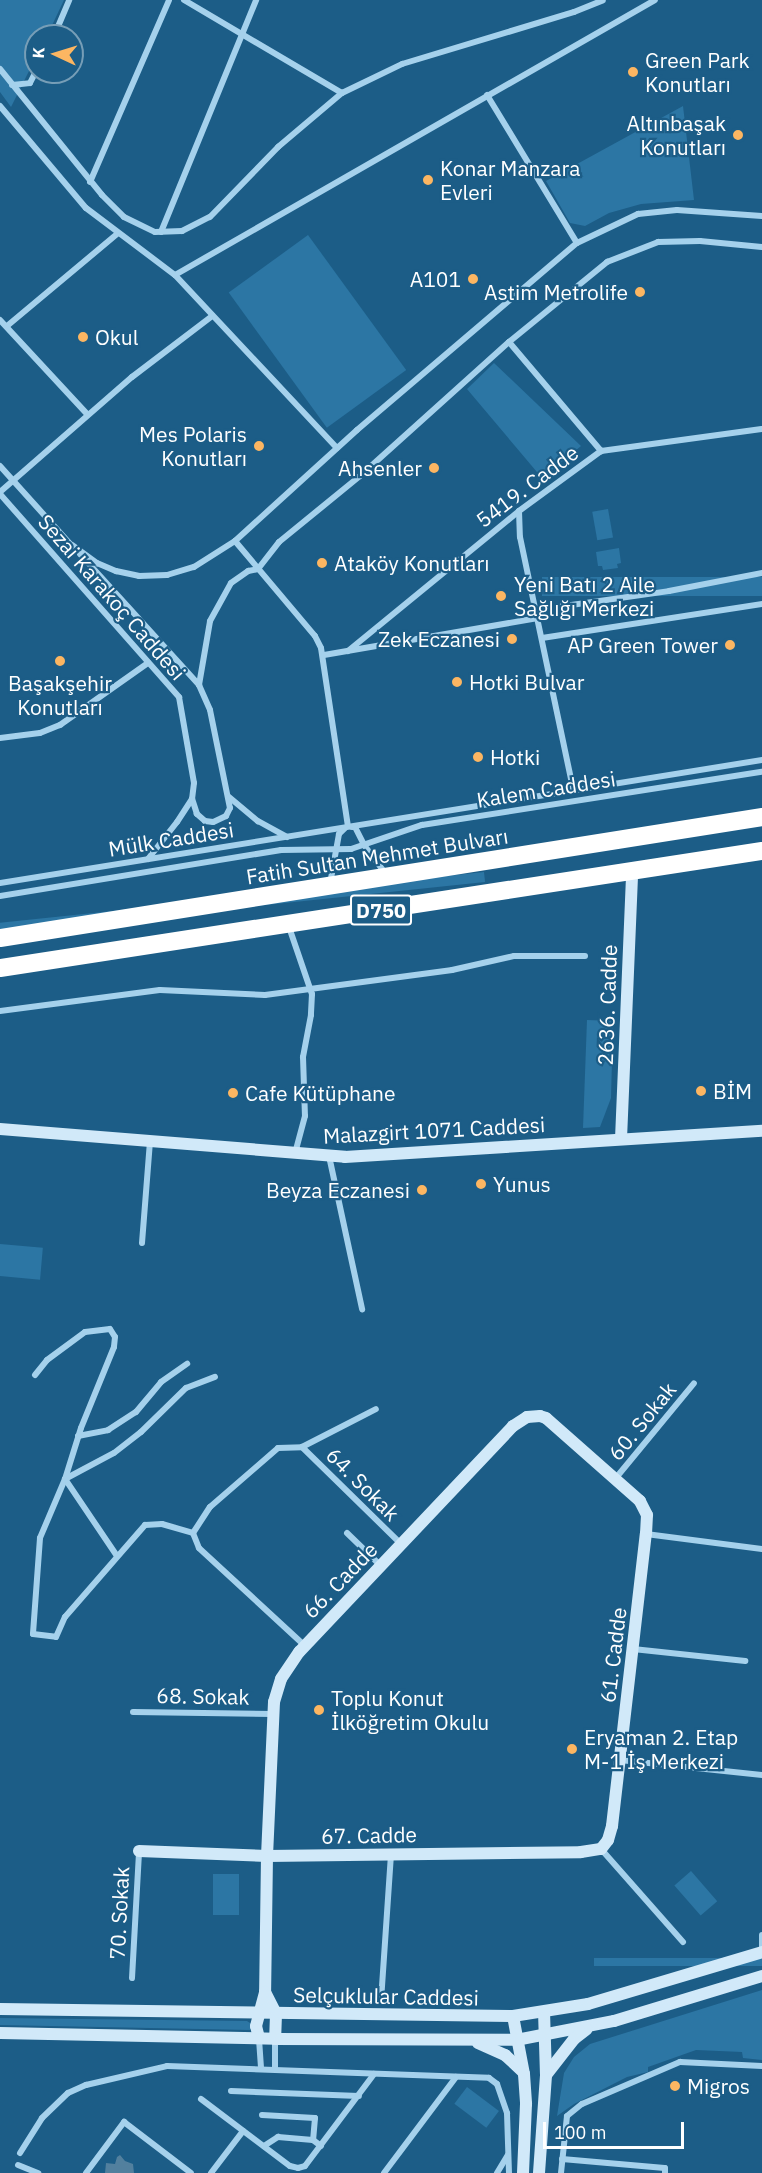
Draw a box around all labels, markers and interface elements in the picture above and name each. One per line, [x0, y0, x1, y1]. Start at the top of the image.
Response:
north arrow [24, 24, 84, 84]
text: K [28, 47, 48, 59]
place label: Green Park Konutları [645, 47, 750, 97]
marker: Green Park Konutları [626, 65, 640, 79]
place label: Altınbaşak Konutları [626, 110, 726, 160]
marker: Altınbaşak Konutları [731, 128, 745, 142]
place label: Konar Manzara Evleri [440, 155, 580, 205]
marker: Konar Manzara Evleri [421, 173, 435, 187]
place label: A101 [410, 266, 461, 292]
marker: A101 [466, 272, 480, 286]
place label: Astim Metrolife [484, 279, 628, 305]
marker: Astim Metrolife [633, 285, 647, 299]
place label: Okul [95, 324, 138, 350]
marker: Okul [76, 330, 90, 344]
place label: Mes Polaris Konutları [139, 421, 247, 471]
marker: Mes Polaris Konutları [252, 439, 266, 453]
street label: 5419. Cadde [471, 439, 583, 533]
place label: Ahsenler [338, 455, 422, 481]
marker: Ahsenler [427, 461, 441, 475]
street label: Sezai Karakoç Caddesi [33, 509, 191, 685]
place label: Ataköy Konutları [334, 550, 489, 576]
marker: Ataköy Konutları [315, 556, 329, 570]
place label: Yeni Batı 2 Aile Sağlığı Merkezi [514, 571, 655, 621]
marker: Yeni Batı 2 Aile Sağlığı Merkezi [492, 587, 510, 605]
place label: Zek Eczanesi [378, 626, 500, 652]
marker: Zek Eczanesi [505, 632, 519, 646]
place label: AP Green Tower [567, 632, 718, 658]
marker: AP Green Tower [723, 638, 737, 652]
marker: Başakşehir Konutları [53, 654, 67, 668]
place label: Hotki Bulvar [469, 669, 584, 695]
place label: Başakşehir Konutları [8, 670, 112, 720]
marker: Hotki Bulvar [450, 675, 464, 689]
place label: Hotki [490, 744, 540, 770]
marker: Hotki [471, 750, 485, 764]
street label: Kalem Caddesi [475, 766, 617, 812]
street label: Mülk Caddesi [107, 817, 235, 861]
street label: Fatih Sultan Mehmet Bulvarı [244, 823, 510, 889]
road number: D750 [350, 893, 412, 927]
street label: 2636. Cadde [592, 944, 622, 1066]
place label: BİM [713, 1078, 752, 1104]
place label: Cafe Kütüphane [245, 1080, 396, 1106]
marker: BİM [694, 1084, 708, 1098]
marker: Cafe Kütüphane [226, 1086, 240, 1100]
street label: Malazgirt 1071 Caddesi [322, 1112, 546, 1148]
place label: Yunus [493, 1171, 551, 1197]
place label: Beyza Eczanesi [266, 1177, 410, 1203]
marker: Yunus [474, 1177, 488, 1191]
marker: Beyza Eczanesi [415, 1183, 429, 1197]
street label: 60. Sokak [603, 1377, 681, 1465]
street label: 64. Sokak [321, 1442, 405, 1526]
street label: 66. Cadde [298, 1537, 382, 1623]
street label: 61. Cadde [595, 1606, 631, 1704]
street label: 68. Sokak [156, 1683, 250, 1709]
place label: Toplu Konut İlköğretim Okulu [331, 1685, 489, 1735]
marker: Toplu Konut İlköğretim Okulu [312, 1703, 326, 1717]
place label: Eryaman 2. Etap M-1 İş Merkezi [584, 1724, 738, 1774]
marker: Eryaman 2. Etap M-1 İş Merkezi [565, 1742, 579, 1756]
street label: 67. Cadde [321, 1822, 417, 1848]
street label: 70. Sokak [104, 1866, 134, 1960]
street label: Selçuklular Caddesi [293, 1982, 479, 2010]
place label: Migros [687, 2073, 750, 2099]
marker: Migros [668, 2079, 682, 2093]
scale bar [546, 2110, 687, 2148]
text: 100 m [554, 2121, 606, 2144]

